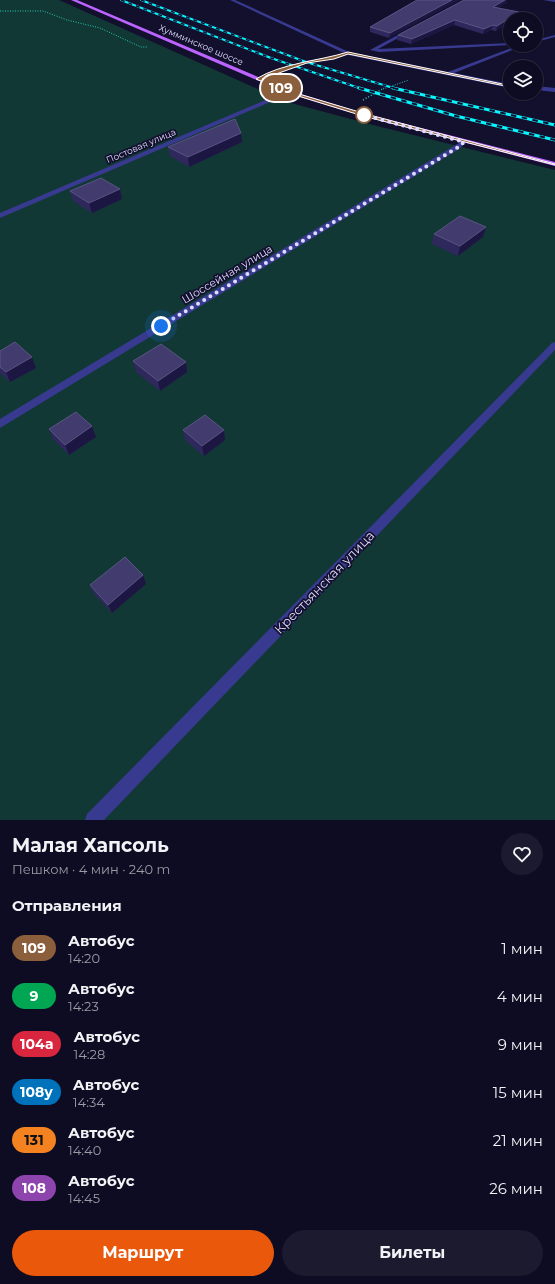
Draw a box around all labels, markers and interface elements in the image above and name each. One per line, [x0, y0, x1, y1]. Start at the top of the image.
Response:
map controls [503, 12, 543, 100]
button: locate [503, 12, 543, 52]
street label: Хумминское шоссе [157, 22, 245, 67]
button: layers [503, 60, 543, 100]
line badge: 109 [258, 75, 304, 101]
text: 109 [269, 79, 293, 97]
unlabelled marker [355, 106, 373, 124]
street label: Постовая улица [104, 126, 177, 165]
street label: Шоссейная улица [179, 241, 275, 307]
your location [151, 316, 171, 336]
street label: Крестьянская улица [271, 527, 377, 637]
button: heart [501, 833, 543, 875]
text: Малая Хапсоль [12, 834, 169, 857]
text: Пешком · 4 мин · 240 m [12, 861, 170, 877]
text: Отправления [12, 896, 122, 915]
text: Автобус [68, 931, 135, 950]
text: 109 [22, 939, 46, 957]
text: 1 мин [501, 939, 543, 958]
text: 14:20 [68, 950, 100, 966]
text: Автобус [68, 979, 135, 998]
text: 9 [30, 987, 38, 1005]
text: 4 мин [497, 987, 543, 1006]
text: 14:23 [68, 998, 99, 1014]
text: Автобус [73, 1027, 140, 1046]
text: 104а [20, 1035, 53, 1053]
text: 9 мин [498, 1035, 543, 1054]
text: 14:28 [73, 1046, 105, 1062]
text: Автобус [73, 1075, 139, 1094]
text: 108у [20, 1083, 53, 1101]
text: 15 мин [493, 1083, 543, 1102]
text: 14:34 [73, 1094, 105, 1110]
text: Автобус [68, 1123, 135, 1142]
text: 131 [24, 1131, 44, 1149]
text: 21 мин [493, 1131, 543, 1150]
text: 14:40 [68, 1142, 101, 1158]
text: Автобус [68, 1171, 135, 1190]
text: 108 [22, 1179, 46, 1197]
text: 26 мин [489, 1179, 543, 1198]
text: 14:45 [68, 1190, 100, 1206]
button: Маршрут [12, 1230, 274, 1276]
button: Билеты [282, 1230, 543, 1276]

